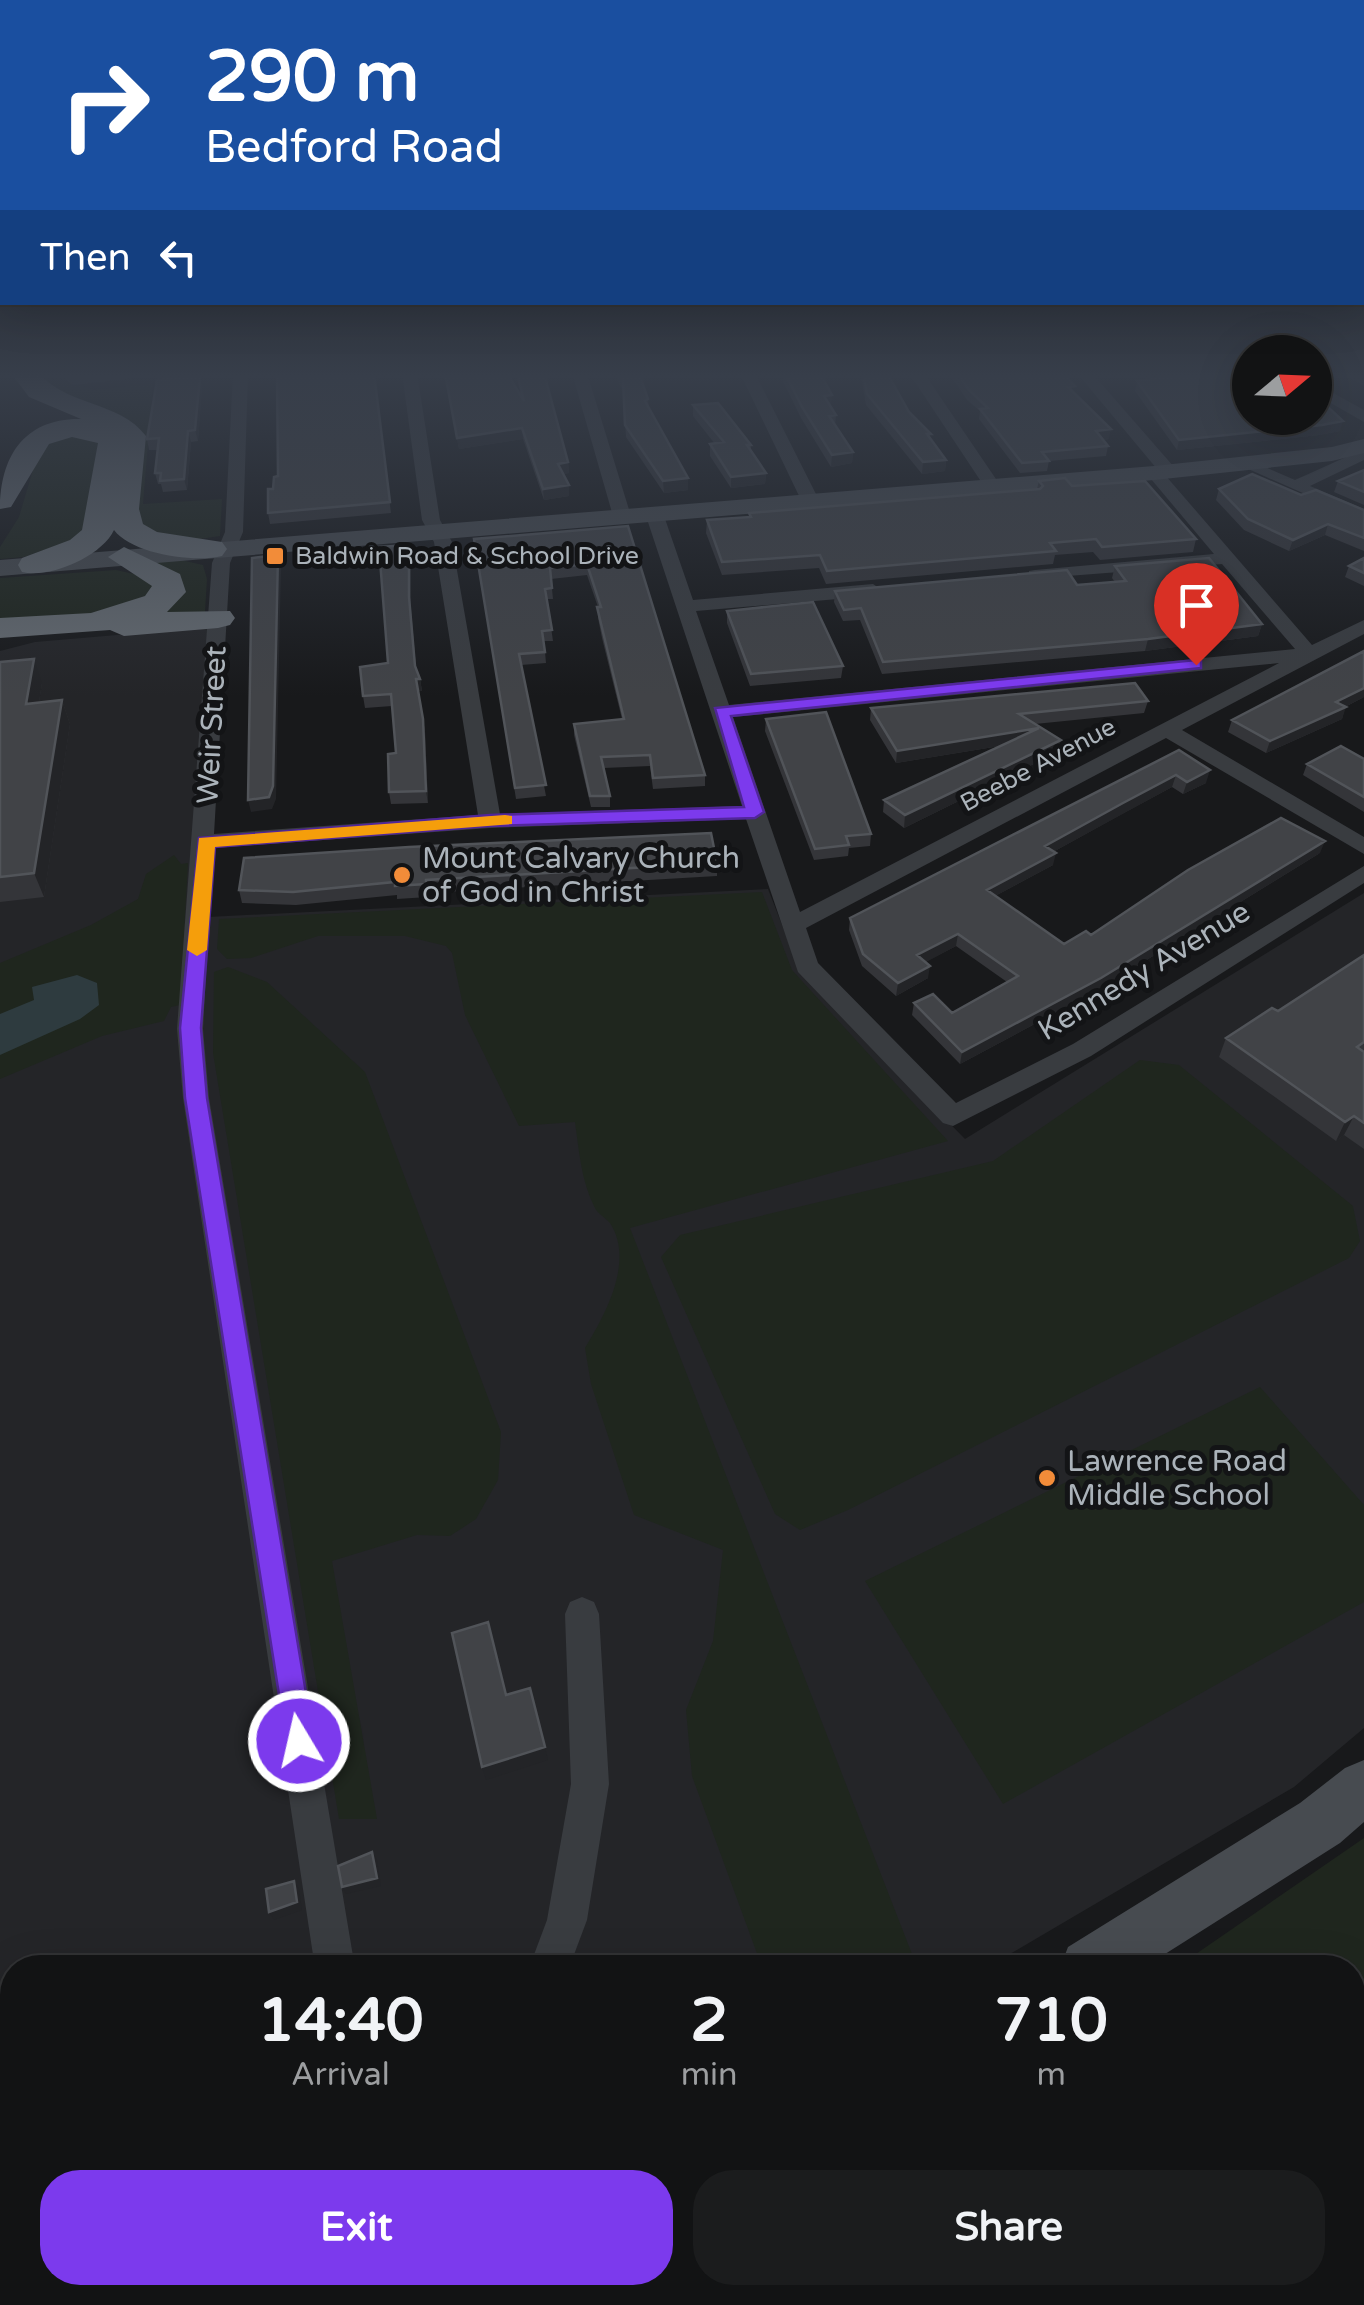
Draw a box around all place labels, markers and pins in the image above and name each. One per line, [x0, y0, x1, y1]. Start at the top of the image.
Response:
place label: Baldwin Road & School Drive [295, 541, 639, 571]
marker: Baldwin Road & School Drive [264, 545, 286, 567]
pin [1154, 563, 1239, 666]
place label: Mount Calvary Church of God in Christ [422, 840, 740, 911]
marker: Mount Calvary Church of God in Christ [391, 864, 413, 886]
place label: Lawrence Road Middle School [1067, 1443, 1287, 1514]
marker: Lawrence Road Middle School [1036, 1467, 1058, 1489]

